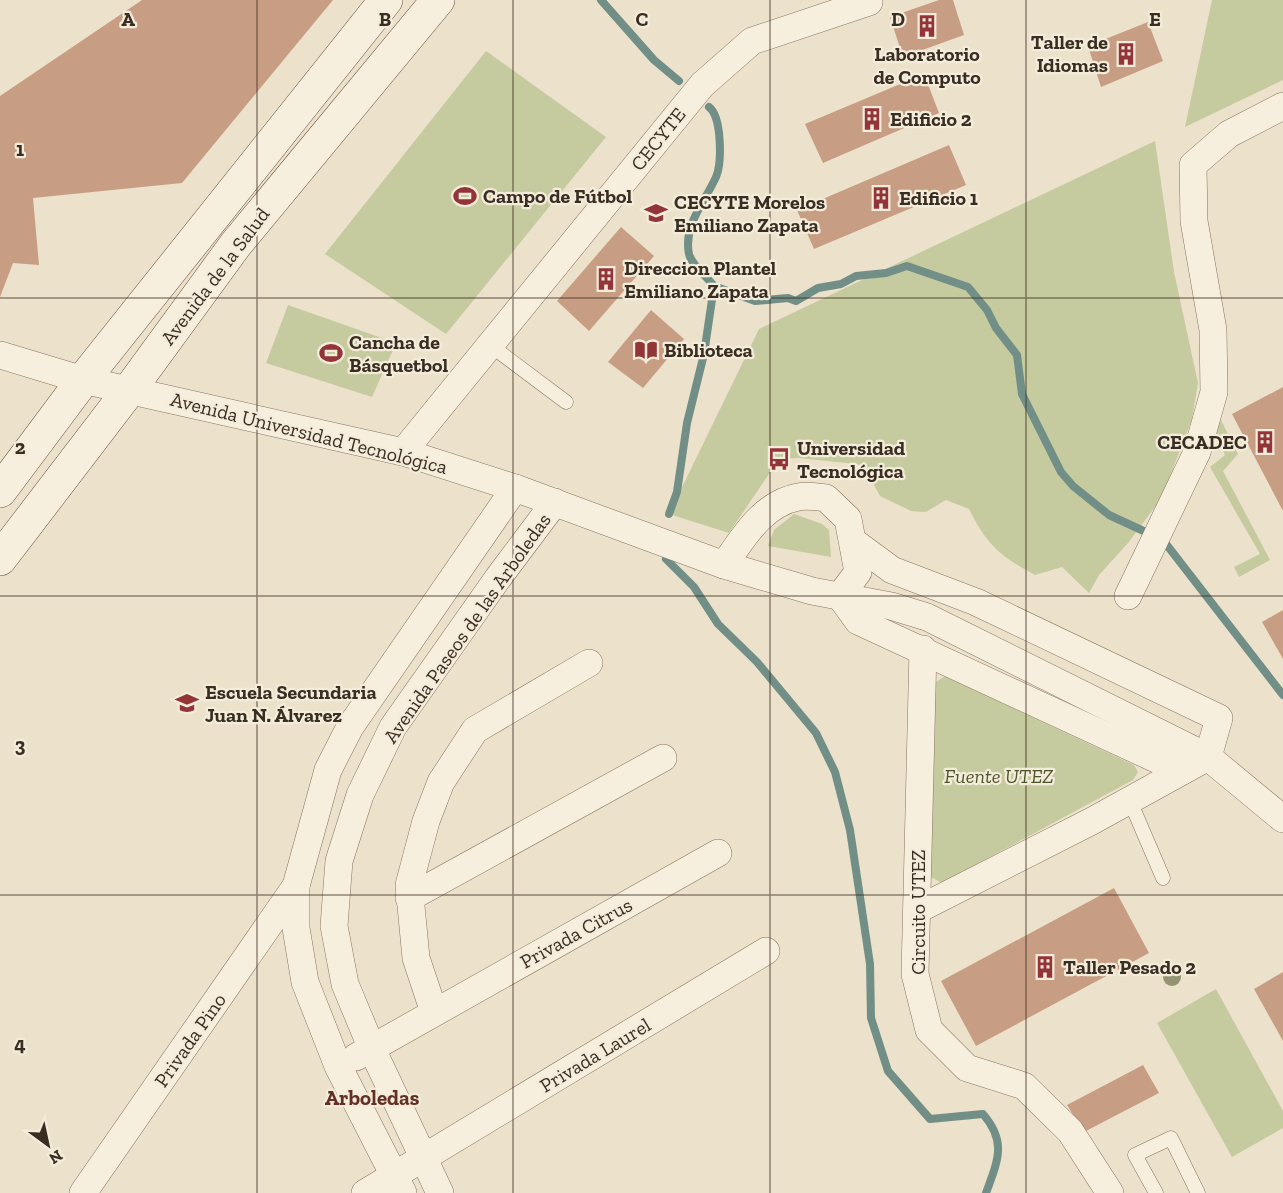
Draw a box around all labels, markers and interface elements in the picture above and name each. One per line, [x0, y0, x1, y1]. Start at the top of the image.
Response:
text: A [121, 7, 135, 31]
text: B [379, 7, 391, 31]
text: C [636, 7, 649, 31]
text: D [891, 7, 905, 31]
text: E [1149, 7, 1161, 31]
building icon: Laboratorio de Computo [914, 13, 940, 39]
place label: Taller de Idiomas [1031, 30, 1108, 77]
building icon: Taller de Idiomas [1113, 41, 1139, 67]
place label: Laboratorio de Computo [873, 42, 981, 89]
street label: CECYTE [625, 103, 691, 175]
building icon: Edificio 2 [859, 106, 885, 132]
place label: Edificio 2 [890, 107, 972, 131]
text: 1 [16, 137, 24, 161]
sports icon: Campo de Fútbol [452, 183, 478, 209]
place label: Campo de Fútbol [483, 184, 632, 208]
building icon: Edificio 1 [868, 185, 894, 211]
place label: Edificio 1 [899, 186, 978, 210]
place label: CECYTE Morelos Emiliano Zapata [674, 190, 825, 237]
school or university icon: CECYTE Morelos Emiliano Zapata [643, 200, 669, 226]
street label: Avenida de la Salud [156, 203, 274, 349]
place label: Direccion Plantel Emiliano Zapata [624, 256, 777, 303]
building icon: Direccion Plantel Emiliano Zapata [593, 266, 619, 292]
place label: Cancha de Básquetbol [349, 330, 449, 377]
library icon: Biblioteca [633, 337, 659, 363]
place label: Biblioteca [664, 338, 753, 362]
sports icon: Cancha de Básquetbol [318, 340, 344, 366]
street label: Avenida Universidad Tecnológica [168, 387, 450, 479]
building icon: CECADEC [1252, 429, 1278, 455]
place label: CECADEC [1157, 430, 1247, 454]
text: 2 [15, 435, 26, 459]
place label: Universidad Tecnológica [797, 436, 906, 483]
bus stop icon: Universidad Tecnológica [766, 446, 792, 472]
street label: Avenida Paseos de las Arboledas [378, 508, 556, 748]
place label: Escuela Secundaria Juan N. Álvarez [205, 680, 377, 727]
school or university icon: Escuela Secundaria Juan N. Álvarez [174, 690, 200, 716]
text: 3 [15, 733, 26, 757]
park label: Fuente UTEZ [944, 764, 1054, 788]
street label: Circuito UTEZ [906, 849, 930, 975]
street label: Privada Citrus [516, 892, 636, 974]
building icon: Taller Pesado 2 [1032, 954, 1058, 980]
place label: Taller Pesado 2 [1063, 955, 1196, 979]
street label: Privada Pino [149, 988, 231, 1092]
street label: Privada Laurel [535, 1012, 655, 1098]
text: 4 [14, 1032, 26, 1056]
district label: Arboledas [325, 1085, 420, 1110]
north arrow [18, 1115, 78, 1175]
text: N [46, 1146, 66, 1168]

